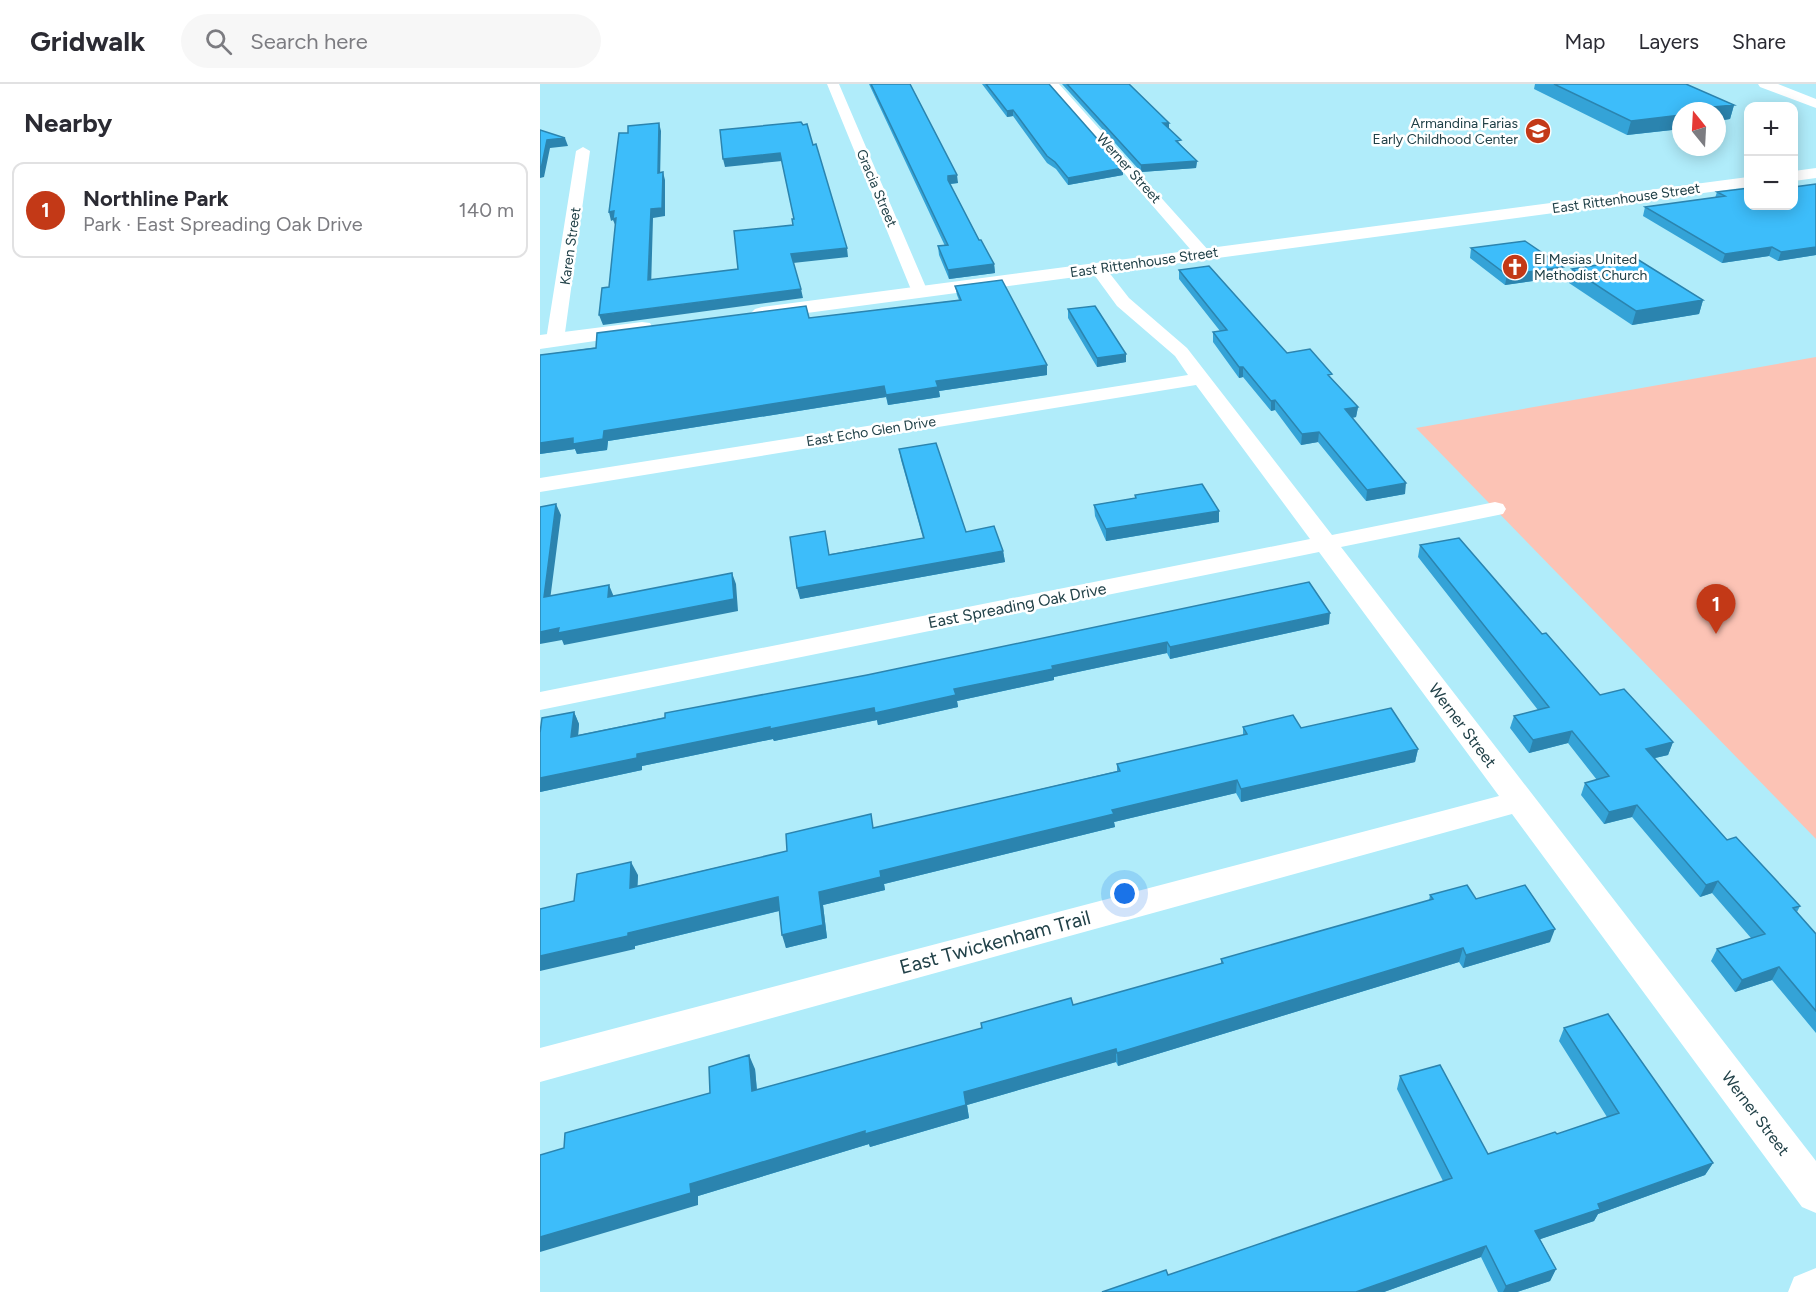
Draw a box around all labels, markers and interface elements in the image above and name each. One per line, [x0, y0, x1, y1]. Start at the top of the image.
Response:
search box [181, 14, 601, 68]
text: Gridwalk [30, 24, 145, 58]
icon: search [202, 25, 235, 58]
text: Search here [250, 28, 368, 55]
text: Map [1565, 29, 1605, 54]
text: Layers [1638, 29, 1699, 54]
text: Share [1732, 29, 1786, 54]
north arrow [1672, 102, 1726, 156]
map controls [1744, 102, 1798, 210]
button: + [1744, 102, 1798, 156]
text: Nearby [24, 107, 112, 139]
place label: Armandina Farias Early Childhood Center [1373, 115, 1518, 148]
school or university icon: Armandina Farias Early Childhood Center [1523, 116, 1553, 146]
street label: Werner Street [1093, 130, 1164, 207]
street label: Gracia Street [852, 147, 901, 230]
button: − [1744, 156, 1798, 210]
street label: East Rittenhouse Street [1551, 180, 1701, 217]
text: Northline Park [83, 185, 229, 212]
text: 1 [41, 198, 50, 222]
text: 140 m [459, 198, 514, 222]
street label: Karen Street [557, 206, 584, 286]
text: Park · East Spreading Oak Drive [83, 212, 363, 236]
street label: East Rittenhouse Street [1069, 244, 1219, 281]
place label: El Mesias United Methodist Church [1534, 251, 1647, 284]
church icon: El Mesias United Methodist Church [1500, 252, 1530, 282]
street label: East Echo Glen Drive [805, 413, 937, 450]
street label: East Spreading Oak Drive [926, 579, 1108, 632]
pin: 1 [1696, 584, 1736, 634]
street label: Werner Street [1425, 679, 1500, 771]
your location [1110, 879, 1139, 908]
street label: East Twickenham Trail [897, 905, 1093, 979]
street label: Werner Street [1718, 1067, 1793, 1159]

